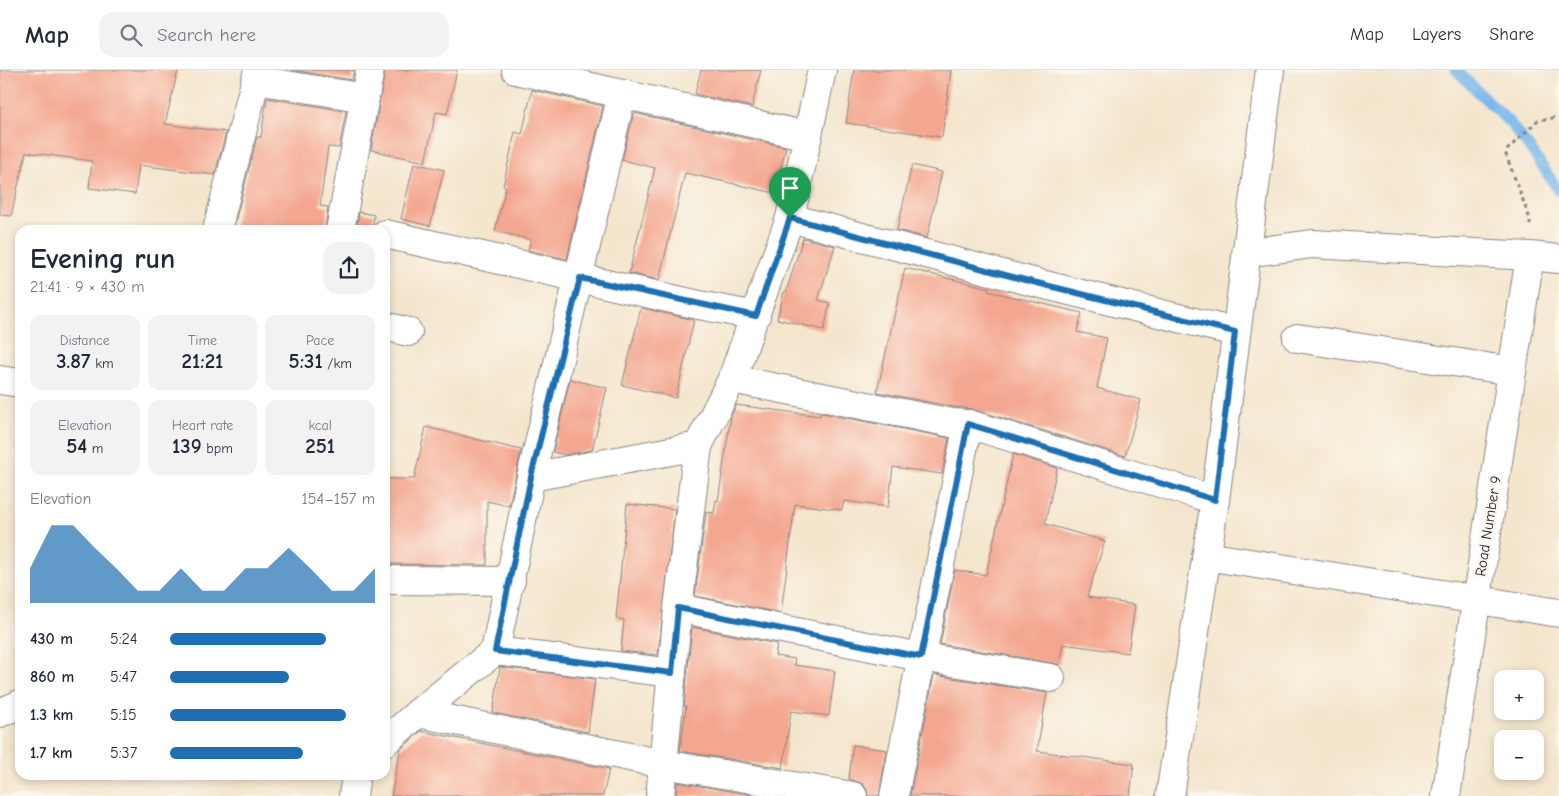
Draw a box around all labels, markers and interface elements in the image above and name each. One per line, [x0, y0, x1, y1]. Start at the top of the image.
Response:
search box [99, 12, 449, 57]
text: Map [25, 21, 69, 49]
icon: search [117, 21, 145, 49]
text: Search here [157, 24, 256, 46]
text: Map [1350, 24, 1384, 45]
text: Layers [1412, 24, 1461, 45]
text: Share [1489, 24, 1534, 45]
pin [769, 167, 811, 218]
icon: arrive [776, 174, 804, 202]
button: share [323, 242, 375, 294]
text: Evening run [30, 243, 175, 275]
text: 21:41 · 9 × 430 m [30, 278, 145, 296]
text: Distance [60, 332, 110, 349]
text: Time [188, 332, 217, 349]
text: Pace [306, 332, 334, 349]
text: 3.87 [56, 349, 90, 373]
text: 21:21 [182, 349, 223, 373]
text: 5:31 [289, 349, 323, 373]
text: km [90, 355, 114, 372]
text: /km [323, 355, 352, 372]
text: Elevation [58, 417, 112, 434]
text: Heart rate [172, 417, 233, 434]
text: kcal [308, 417, 332, 434]
text: 54 [66, 434, 87, 458]
text: 139 [172, 434, 202, 458]
text: 251 [305, 434, 335, 458]
text: m [87, 440, 103, 457]
text: bpm [202, 440, 233, 457]
street label: Road Number 9 [1471, 474, 1505, 578]
text: Elevation [30, 490, 91, 508]
text: 154–157 m [301, 490, 375, 508]
text: 430 m [30, 630, 73, 648]
text: 5:24 [110, 630, 138, 648]
text: 860 m [30, 668, 74, 686]
text: 5:47 [110, 668, 137, 686]
map controls [1494, 670, 1544, 780]
button: + [1494, 670, 1544, 720]
text: 1.3 km [30, 706, 73, 724]
text: 5:15 [110, 706, 137, 724]
button: − [1494, 730, 1544, 780]
text: 1.7 km [30, 744, 73, 762]
text: 5:37 [110, 744, 137, 762]

